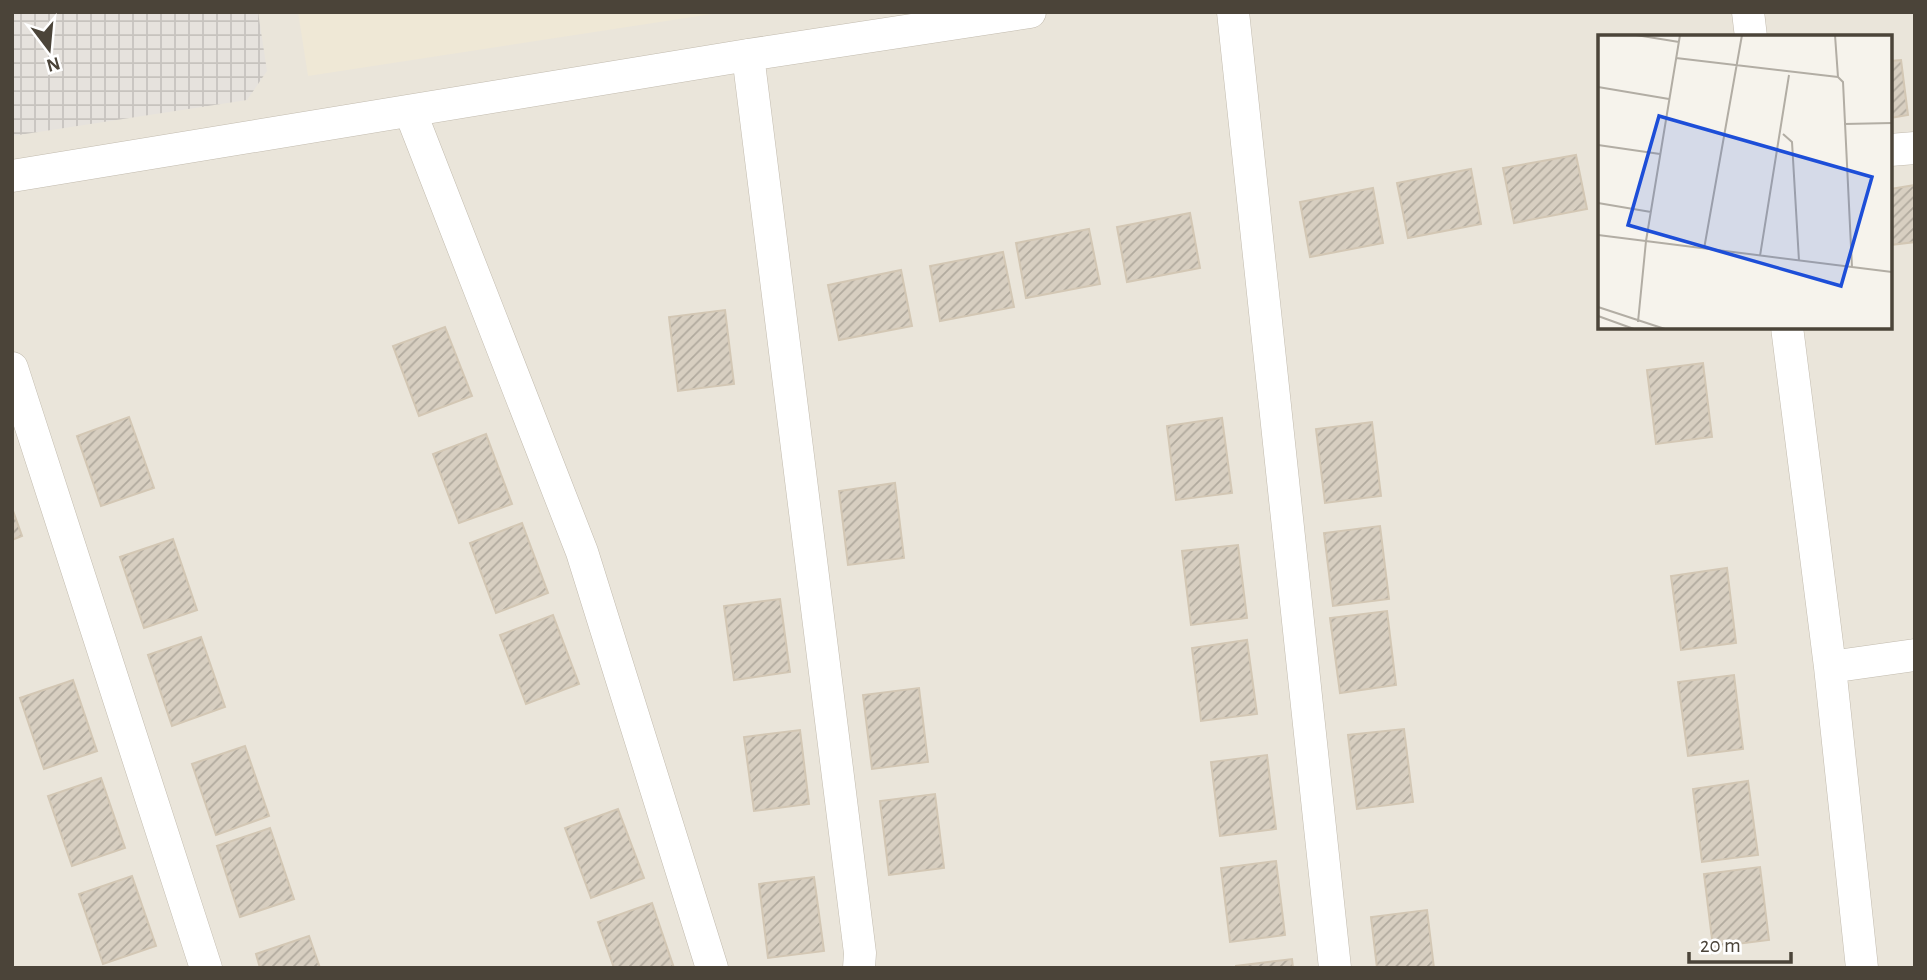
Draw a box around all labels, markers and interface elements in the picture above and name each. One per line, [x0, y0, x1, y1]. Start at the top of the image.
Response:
north arrow [14, 14, 84, 84]
inset map [1598, 35, 1892, 329]
text: N [44, 53, 62, 75]
scale bar [1689, 920, 1790, 964]
text: 20 m [1700, 935, 1741, 956]

